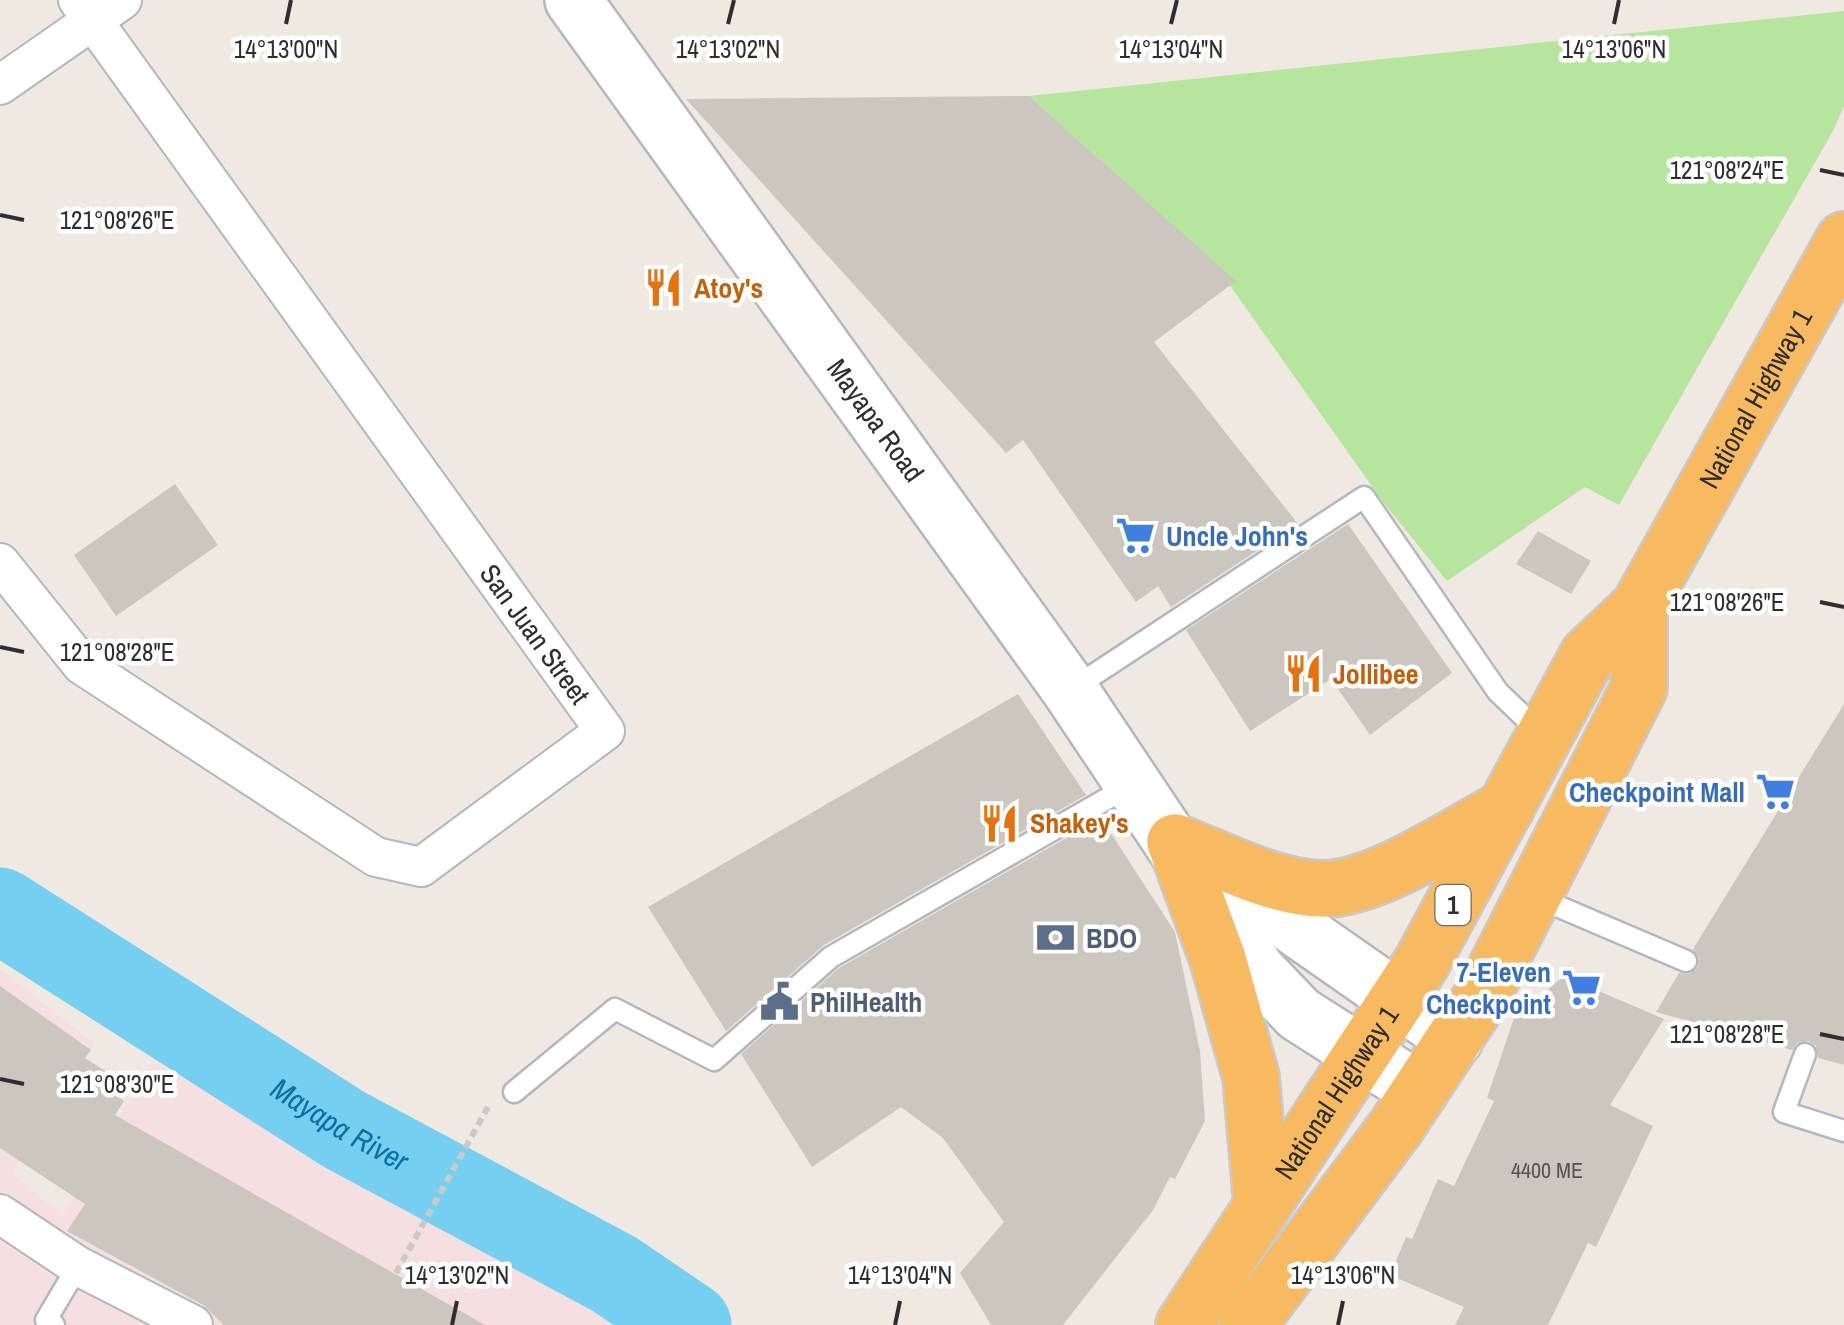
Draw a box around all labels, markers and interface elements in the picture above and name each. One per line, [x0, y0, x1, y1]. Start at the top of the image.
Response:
text: 14°13'00"N [234, 32, 338, 66]
text: 14°13'02"N [676, 32, 780, 66]
text: 14°13'04"N [1119, 32, 1223, 66]
text: 14°13'06"N [1562, 32, 1666, 66]
text: 121°08'24"E [1670, 153, 1784, 187]
text: 121°08'26"E [60, 203, 174, 237]
restaurant icon: Atoy's [643, 267, 685, 309]
place label: Atoy's [694, 269, 763, 307]
street label: National Highway 1 [1690, 301, 1821, 495]
street label: Mayapa Road [819, 351, 933, 489]
supermarket icon: Uncle John's [1115, 515, 1157, 557]
place label: Uncle John's [1166, 517, 1308, 555]
street label: San Juan Street [471, 556, 599, 712]
text: 121°08'26"E [1670, 585, 1784, 619]
text: 121°08'28"E [60, 635, 174, 669]
restaurant icon: Jollibee [1282, 653, 1324, 695]
place label: Jollibee [1333, 655, 1419, 693]
supermarket icon: Checkpoint Mall [1754, 771, 1796, 813]
place label: Checkpoint Mall [1569, 773, 1745, 811]
restaurant icon: Shakey's [979, 802, 1021, 844]
place label: Shakey's [1030, 804, 1129, 842]
road number: 1 [1436, 885, 1470, 925]
bank icon: BDO [1035, 917, 1077, 959]
place label: BDO [1086, 919, 1137, 957]
place label: 7-Eleven Checkpoint [1426, 953, 1551, 1023]
supermarket icon: 7-Eleven Checkpoint [1560, 967, 1602, 1009]
public building icon: PhilHealth [759, 981, 801, 1023]
place label: PhilHealth [810, 983, 922, 1021]
street label: National Highway 1 [1266, 998, 1407, 1187]
text: 121°08'28"E [1670, 1017, 1784, 1051]
text: 121°08'30"E [60, 1067, 174, 1101]
water label: Mayapa River [264, 1068, 416, 1181]
house number: 4400 ME [1511, 1155, 1583, 1185]
text: 14°13'02"N [405, 1258, 509, 1292]
text: 14°13'04"N [848, 1258, 952, 1292]
text: 14°13'06"N [1291, 1258, 1395, 1292]

